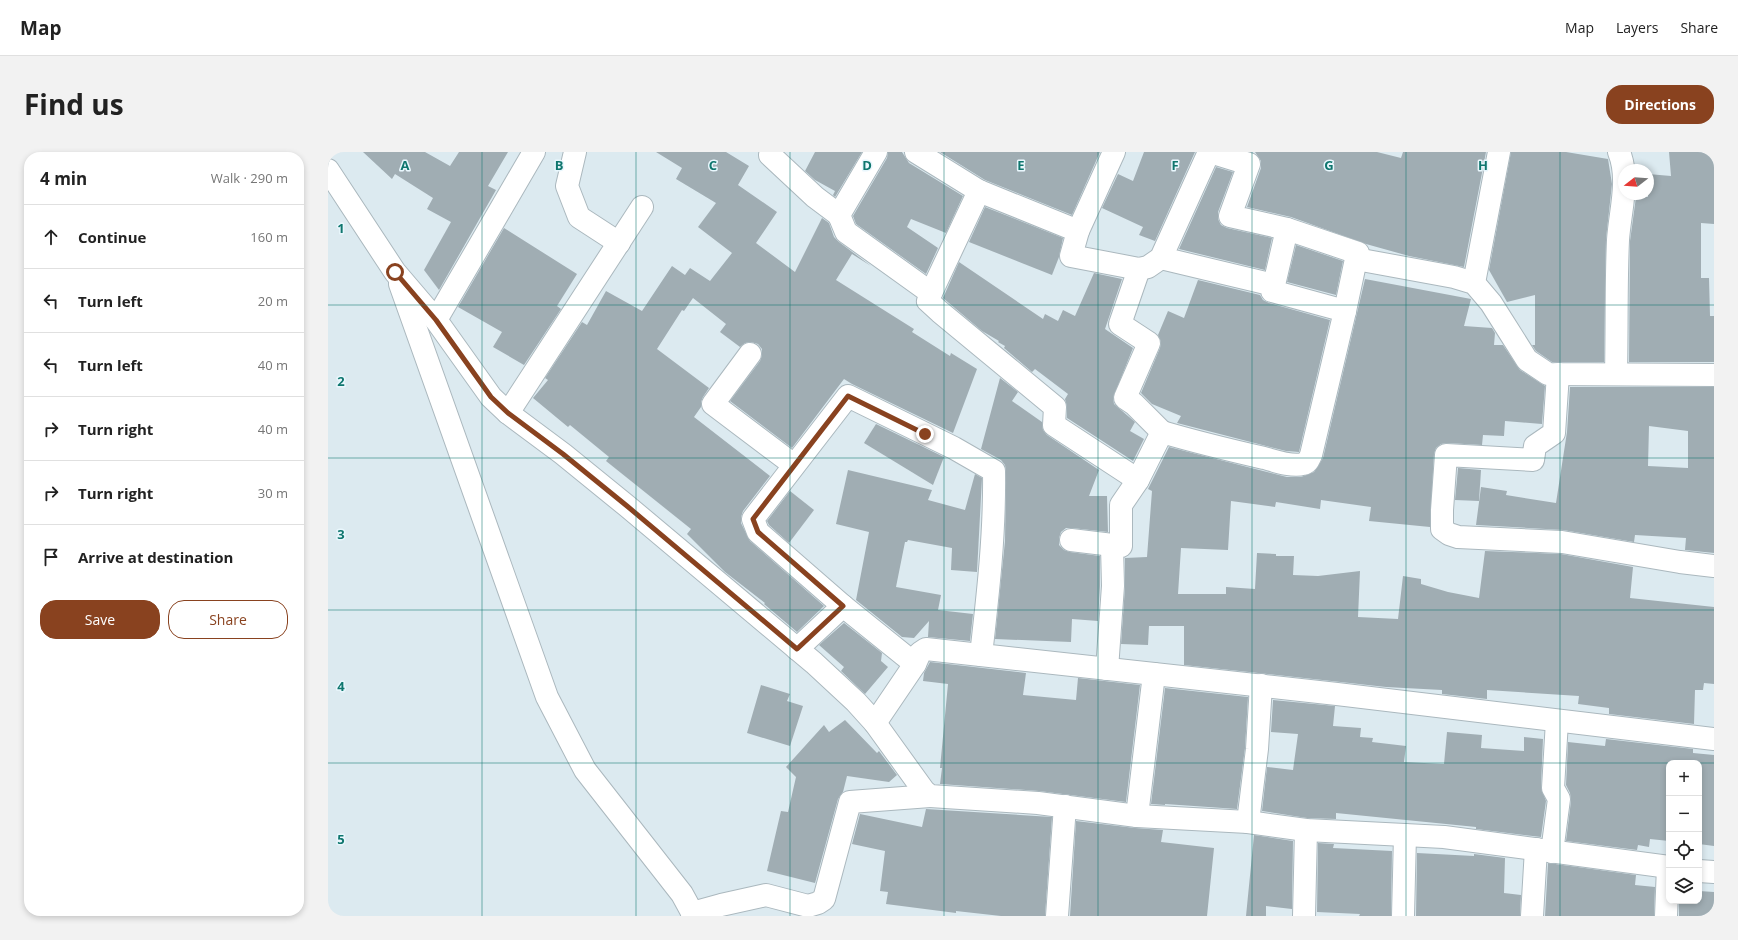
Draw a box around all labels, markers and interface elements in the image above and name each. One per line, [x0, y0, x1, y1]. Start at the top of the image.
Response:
text: Map [20, 15, 61, 41]
text: Map [1565, 18, 1594, 37]
text: Layers [1616, 18, 1658, 37]
text: Share [1680, 18, 1718, 37]
text: Find us [24, 85, 124, 123]
button: Directions [1606, 85, 1714, 124]
text: A [401, 156, 410, 174]
text: B [555, 156, 564, 174]
text: C [709, 156, 717, 174]
text: D [862, 156, 872, 174]
text: E [1017, 156, 1025, 174]
text: F [1171, 156, 1179, 174]
text: G [1324, 156, 1334, 174]
text: H [1478, 156, 1488, 174]
north arrow [1618, 164, 1654, 200]
text: 4 min [40, 167, 87, 190]
text: Walk · 290 m [211, 169, 288, 187]
text: 1 [337, 219, 345, 237]
icon: ahead [40, 226, 62, 248]
text: Continue [78, 227, 146, 247]
text: 160 m [250, 228, 288, 246]
route start [386, 263, 404, 281]
icon: left [40, 290, 62, 312]
text: Turn left [78, 291, 143, 311]
text: 20 m [258, 292, 288, 310]
icon: left [40, 354, 62, 376]
text: Turn left [78, 355, 143, 375]
text: 40 m [258, 356, 288, 374]
text: 2 [337, 372, 345, 390]
icon: right [40, 418, 62, 440]
text: Turn right [78, 419, 153, 439]
text: 40 m [258, 420, 288, 438]
route end [916, 425, 934, 443]
icon: right [40, 482, 62, 504]
text: Turn right [78, 483, 153, 503]
text: 30 m [258, 484, 288, 502]
text: 3 [337, 525, 345, 543]
icon: arrive [40, 546, 62, 568]
text: Arrive at destination [78, 547, 233, 567]
button: Save [40, 600, 160, 639]
button: Share [168, 600, 288, 639]
text: 4 [337, 677, 345, 695]
map controls [1666, 760, 1702, 904]
button: + [1666, 760, 1702, 796]
button: − [1666, 796, 1702, 832]
text: 5 [337, 830, 345, 848]
button: locate [1666, 832, 1702, 868]
button: layers [1666, 868, 1702, 904]

